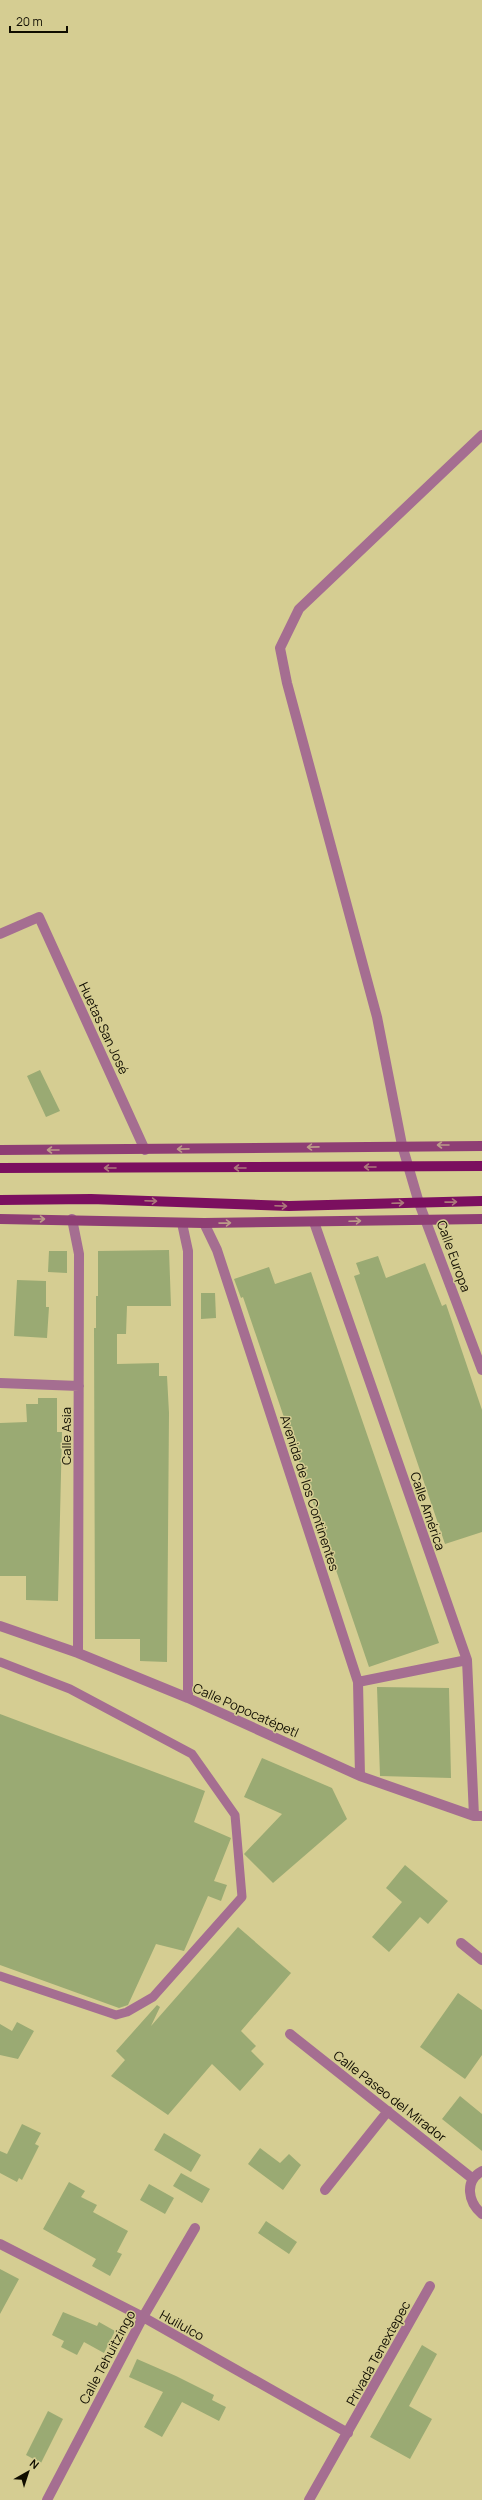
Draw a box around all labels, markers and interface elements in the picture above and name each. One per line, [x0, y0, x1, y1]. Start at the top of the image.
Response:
scale bar [10, 8, 67, 34]
text: 20 m [16, 13, 43, 30]
street label: Huetas San José [75, 979, 133, 1077]
one-way arrow [437, 1141, 450, 1149]
one-way arrow [307, 1143, 320, 1151]
one-way arrow [177, 1145, 190, 1153]
one-way arrow [47, 1146, 60, 1154]
one-way arrow [364, 1163, 377, 1171]
one-way arrow [104, 1164, 117, 1172]
one-way arrow [234, 1164, 247, 1172]
one-way arrow [144, 1197, 157, 1205]
one-way arrow [444, 1198, 457, 1206]
one-way arrow [391, 1199, 404, 1207]
one-way arrow [274, 1202, 287, 1209]
one-way arrow [32, 1215, 45, 1223]
one-way arrow [348, 1217, 361, 1225]
street label: Calle Europa [433, 1218, 475, 1294]
one-way arrow [218, 1219, 231, 1227]
street label: Calle Asia [57, 1407, 75, 1465]
street label: Avenida de los Continentes [276, 1413, 344, 1573]
street label: Calle América [406, 1469, 450, 1553]
street label: Calle Popocatépetl [190, 1679, 302, 1741]
street label: Calle Paseo del Mirador [330, 2046, 451, 2146]
street label: Privada Tenextepec [342, 2297, 414, 2409]
street label: Huilulco [157, 2305, 208, 2345]
street label: Calle Tehuitzingo [75, 2307, 139, 2407]
north arrow [8, 2452, 48, 2492]
text: N [27, 2456, 42, 2472]

